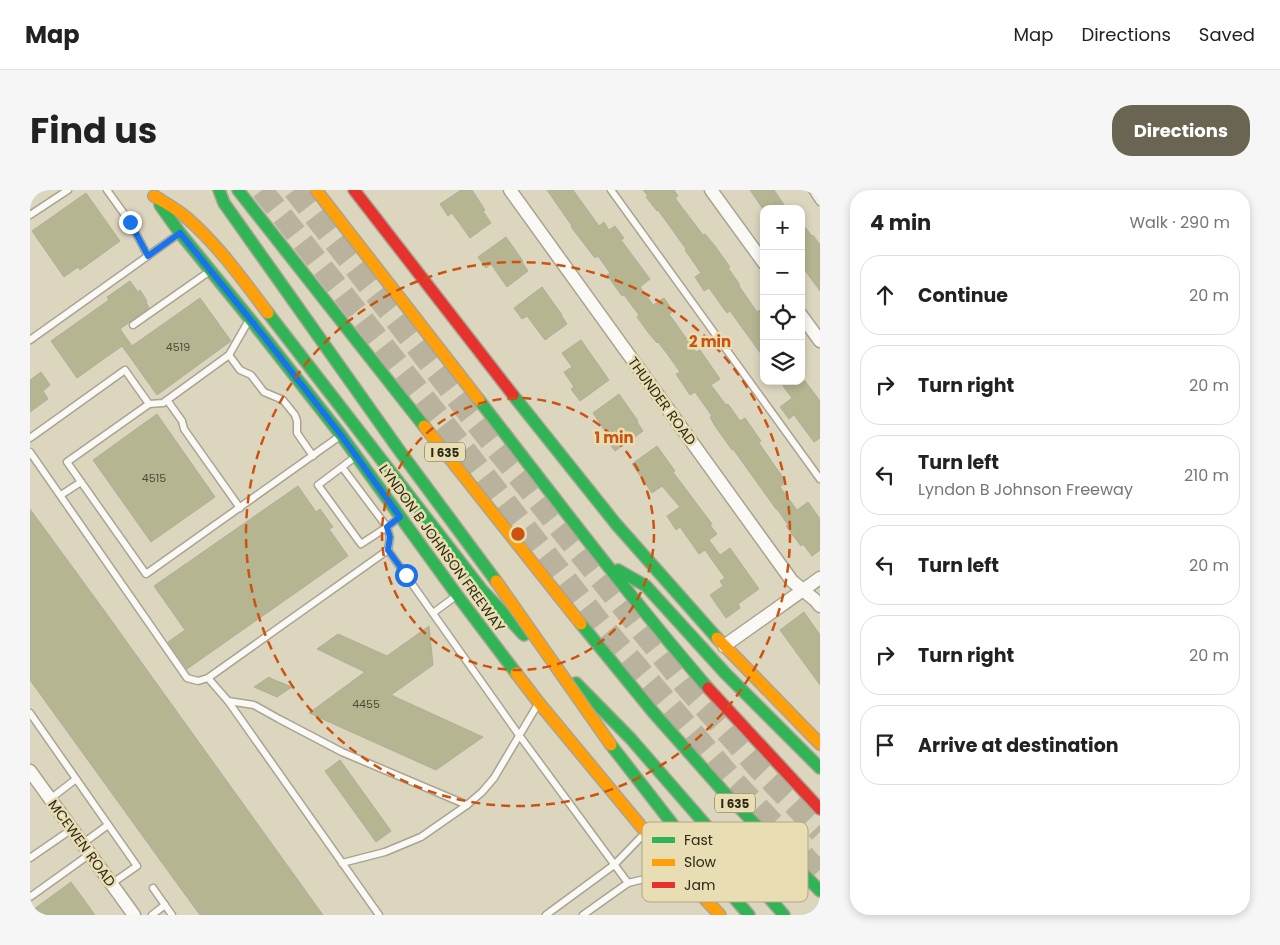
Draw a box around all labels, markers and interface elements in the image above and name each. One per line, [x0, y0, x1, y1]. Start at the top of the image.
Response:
text: Map [25, 18, 80, 51]
text: Map [1014, 22, 1053, 47]
text: Directions [1081, 22, 1171, 47]
text: Saved [1199, 22, 1255, 47]
button: Directions [1112, 105, 1250, 156]
text: Find us [30, 106, 157, 155]
map controls [760, 205, 805, 385]
button: + [760, 205, 805, 250]
text: 4 min [870, 208, 931, 237]
route end [119, 211, 142, 234]
text: Walk · 290 m [1129, 211, 1230, 234]
button: − [760, 250, 805, 295]
icon: ahead [871, 281, 899, 309]
text: Continue [918, 282, 1008, 309]
text: 20 m [1189, 284, 1229, 307]
button: locate [760, 295, 805, 340]
text: 2 min [689, 331, 731, 352]
house number: 4519 [166, 339, 190, 355]
button: layers [760, 340, 805, 385]
street label: THUNDER ROAD [623, 353, 701, 449]
icon: right [871, 371, 899, 399]
text: Turn right [918, 372, 1014, 399]
text: 20 m [1189, 374, 1229, 397]
text: 1 min [594, 427, 634, 448]
road number: I 635 [425, 442, 465, 462]
text: Turn left [918, 449, 999, 476]
street label: LYNDON B JOHNSON FREEWAY [374, 460, 510, 636]
icon: left [871, 461, 899, 489]
text: 210 m [1184, 464, 1229, 487]
house number: 4515 [142, 470, 166, 486]
text: Lyndon B Johnson Freeway [918, 478, 1133, 501]
centre of rings [509, 525, 527, 543]
icon: left [871, 551, 899, 579]
text: Turn left [918, 552, 999, 579]
text: 20 m [1189, 554, 1229, 577]
route start [395, 564, 418, 587]
icon: right [871, 641, 899, 669]
text: Turn right [918, 642, 1014, 669]
text: 20 m [1189, 644, 1229, 667]
house number: 4455 [352, 696, 380, 712]
icon: arrive [871, 731, 899, 759]
text: Arrive at destination [918, 732, 1119, 759]
road number: I 635 [715, 794, 755, 812]
street label: MCEWEN ROAD [44, 795, 121, 891]
legend [642, 822, 808, 902]
text: Fast [684, 830, 713, 850]
text: Slow [684, 852, 717, 872]
text: Jam [684, 875, 715, 895]

